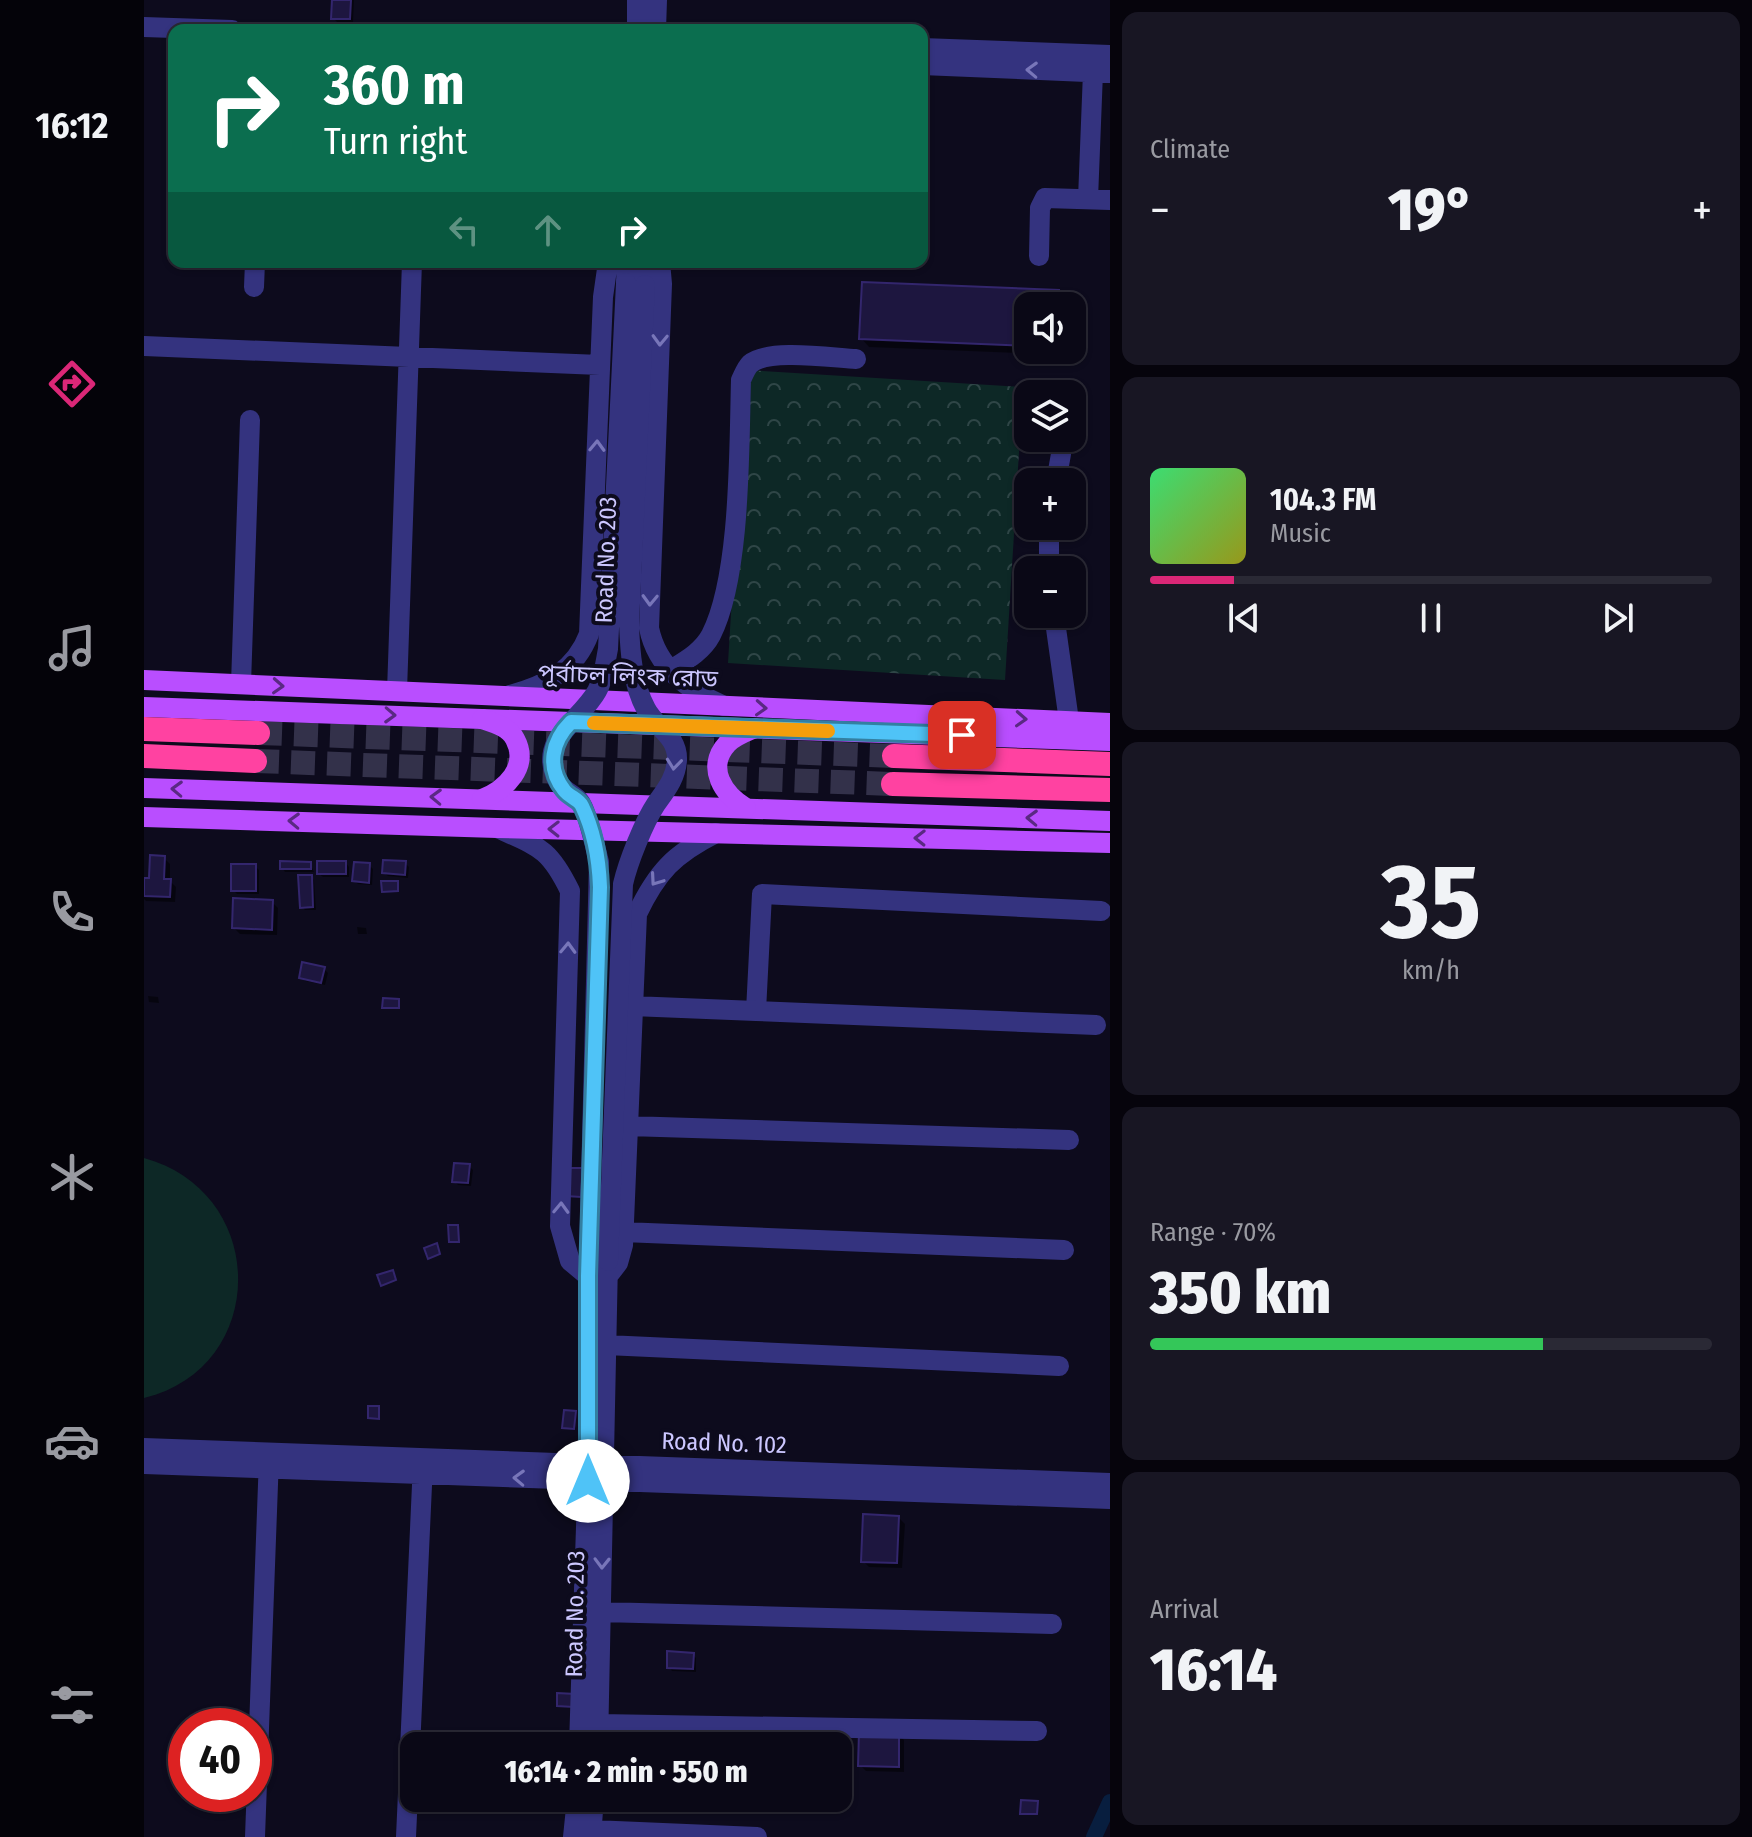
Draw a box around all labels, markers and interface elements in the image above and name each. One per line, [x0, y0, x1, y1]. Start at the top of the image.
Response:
text: 360 m [324, 52, 465, 119]
icon: right [192, 56, 296, 160]
one-way arrow [1025, 61, 1038, 78]
text: 16:12 [36, 104, 108, 148]
text: Turn right [324, 120, 467, 164]
text: Climate [1150, 134, 1230, 165]
text: 19° [1388, 174, 1474, 246]
text: − [1150, 184, 1170, 237]
text: + [1692, 184, 1712, 237]
icon: left [442, 208, 486, 252]
icon: ahead [526, 208, 570, 252]
icon: right [610, 208, 654, 252]
map controls [1014, 292, 1086, 628]
button: sound [1014, 292, 1086, 364]
one-way arrow [652, 334, 669, 347]
icon: directions [44, 356, 100, 412]
button: layers [1014, 380, 1086, 452]
one-way arrow [588, 439, 605, 452]
button: + [1014, 468, 1086, 540]
text: 104.3 FM [1270, 482, 1376, 518]
street label: Road No. 203 [590, 496, 622, 624]
text: Music [1270, 518, 1331, 549]
button: − [1014, 556, 1086, 628]
one-way arrow [642, 594, 659, 607]
icon: previous [1222, 596, 1266, 640]
icon: pause [1409, 596, 1453, 640]
icon: next [1596, 596, 1640, 640]
icon: music [44, 620, 100, 676]
street label: পূর্বাচল লিংক রোড [538, 658, 719, 693]
one-way arrow [272, 677, 285, 694]
one-way arrow [755, 699, 768, 716]
pin [928, 701, 996, 769]
one-way arrow [384, 707, 397, 724]
one-way arrow [1015, 710, 1028, 727]
icon: arrive [940, 713, 984, 757]
one-way arrow [666, 758, 683, 771]
one-way arrow [170, 780, 183, 797]
one-way arrow [429, 789, 442, 806]
one-way arrow [1025, 809, 1038, 827]
one-way arrow [287, 813, 300, 830]
one-way arrow [547, 821, 560, 838]
one-way arrow [913, 829, 926, 847]
text: 35 [1381, 840, 1481, 965]
one-way arrow [651, 872, 665, 886]
icon: phone [44, 884, 100, 940]
one-way arrow [559, 941, 577, 954]
text: km/h [1402, 955, 1460, 986]
icon: climate [44, 1149, 100, 1205]
one-way arrow [552, 1201, 569, 1214]
text: Range · 70% [1150, 1217, 1276, 1248]
text: 350 km [1150, 1257, 1331, 1329]
icon: car [44, 1413, 100, 1469]
street label: Road No. 102 [661, 1427, 787, 1459]
position arrow [546, 1439, 630, 1523]
one-way arrow [512, 1470, 525, 1487]
street label: Road No. 203 [560, 1550, 590, 1678]
one-way arrow [593, 1557, 611, 1570]
text: Arrival [1150, 1594, 1219, 1625]
text: 16:14 [1150, 1634, 1277, 1706]
icon: filters [44, 1677, 100, 1733]
speed limit sign: 40 [168, 1708, 272, 1812]
text: 16:14 · 2 min · 550 m [504, 1754, 748, 1790]

